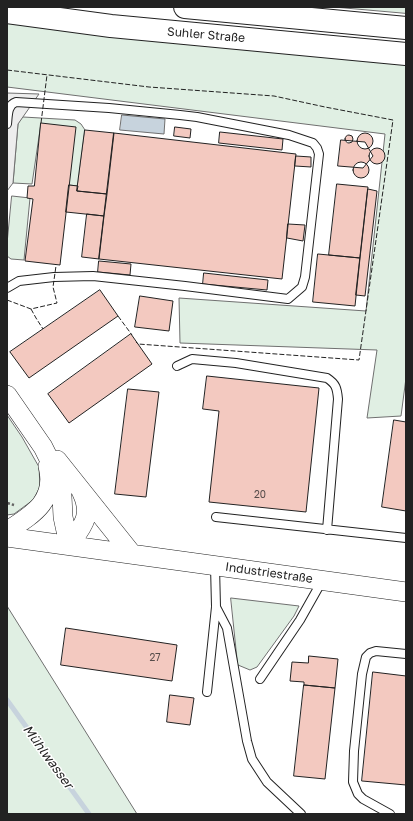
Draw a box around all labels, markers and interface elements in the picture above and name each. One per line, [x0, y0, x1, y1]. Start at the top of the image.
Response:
street label: Suhler Straße [166, 24, 246, 46]
house number: 20 [254, 489, 266, 501]
street label: Industriestraße [224, 560, 314, 586]
house number: 27 [149, 652, 161, 664]
water label: Mühlwasser [20, 722, 76, 792]

